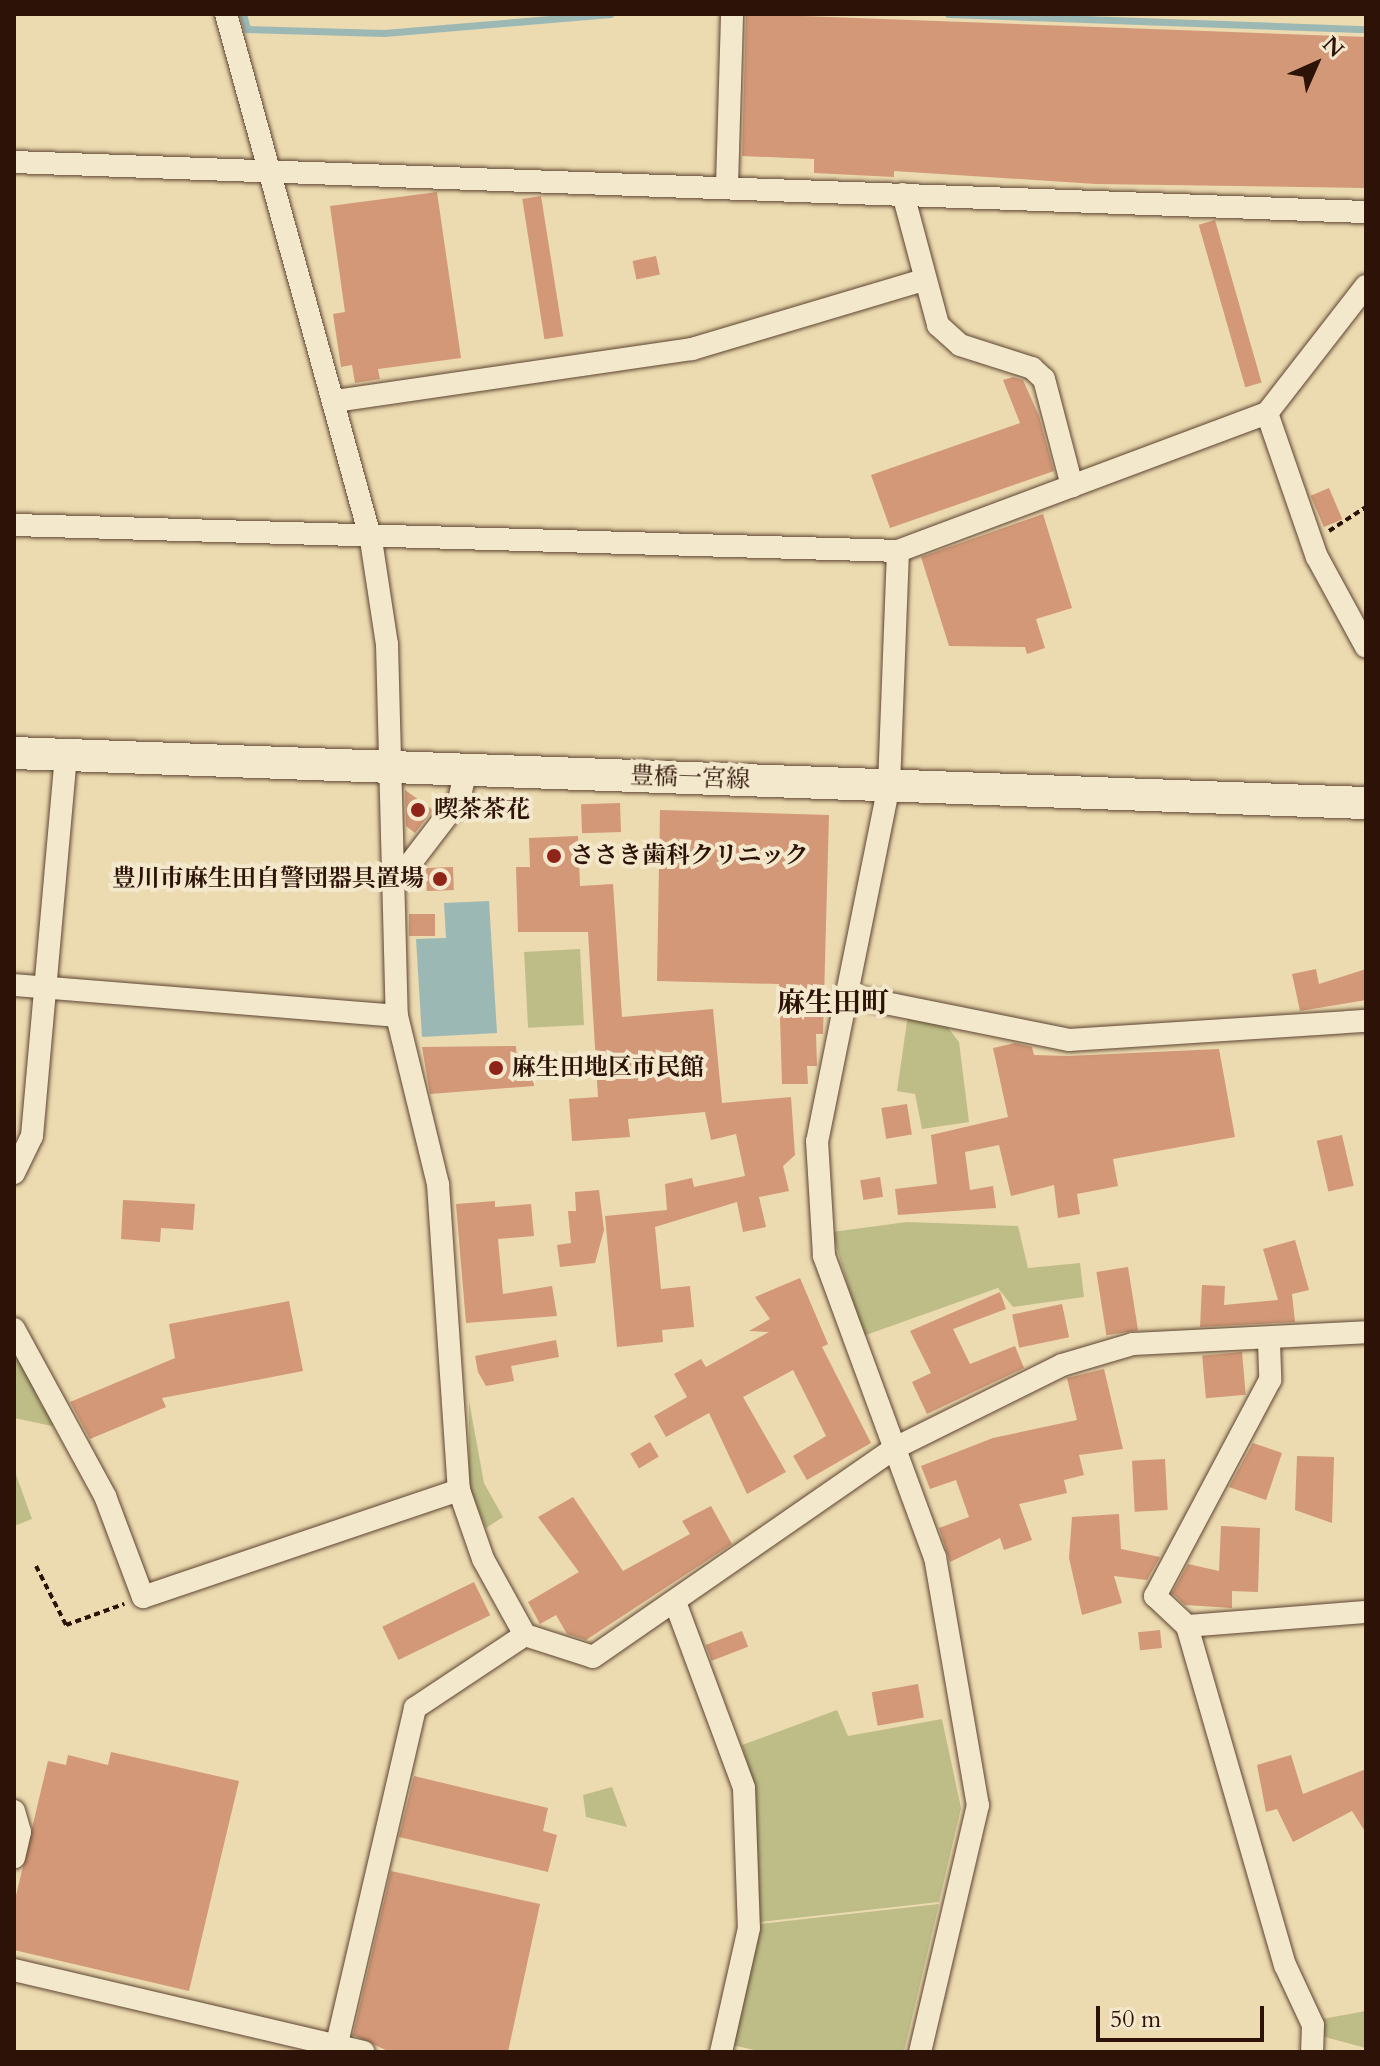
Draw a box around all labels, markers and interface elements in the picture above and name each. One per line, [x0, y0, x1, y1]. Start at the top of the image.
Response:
north arrow [1276, 24, 1356, 104]
text: N [1316, 30, 1350, 64]
street label: 豊橋一宮線 [630, 762, 750, 794]
place label: 喫茶茶花 [434, 796, 530, 824]
marker: 喫茶茶花 [409, 801, 427, 819]
place label: ささき歯科クリニック [570, 842, 810, 870]
marker: ささき歯科クリニック [545, 847, 563, 865]
place label: 豊川市麻生田自警団器具置場 [112, 865, 424, 893]
marker: 豊川市麻生田自警団器具置場 [431, 870, 449, 888]
district label: 麻生田町 [777, 986, 889, 1020]
place label: 麻生田地区市民館 [512, 1054, 704, 1082]
marker: 麻生田地区市民館 [487, 1059, 505, 1077]
scale bar [1100, 1990, 1268, 2040]
text: 50 m [1110, 2003, 1161, 2036]

